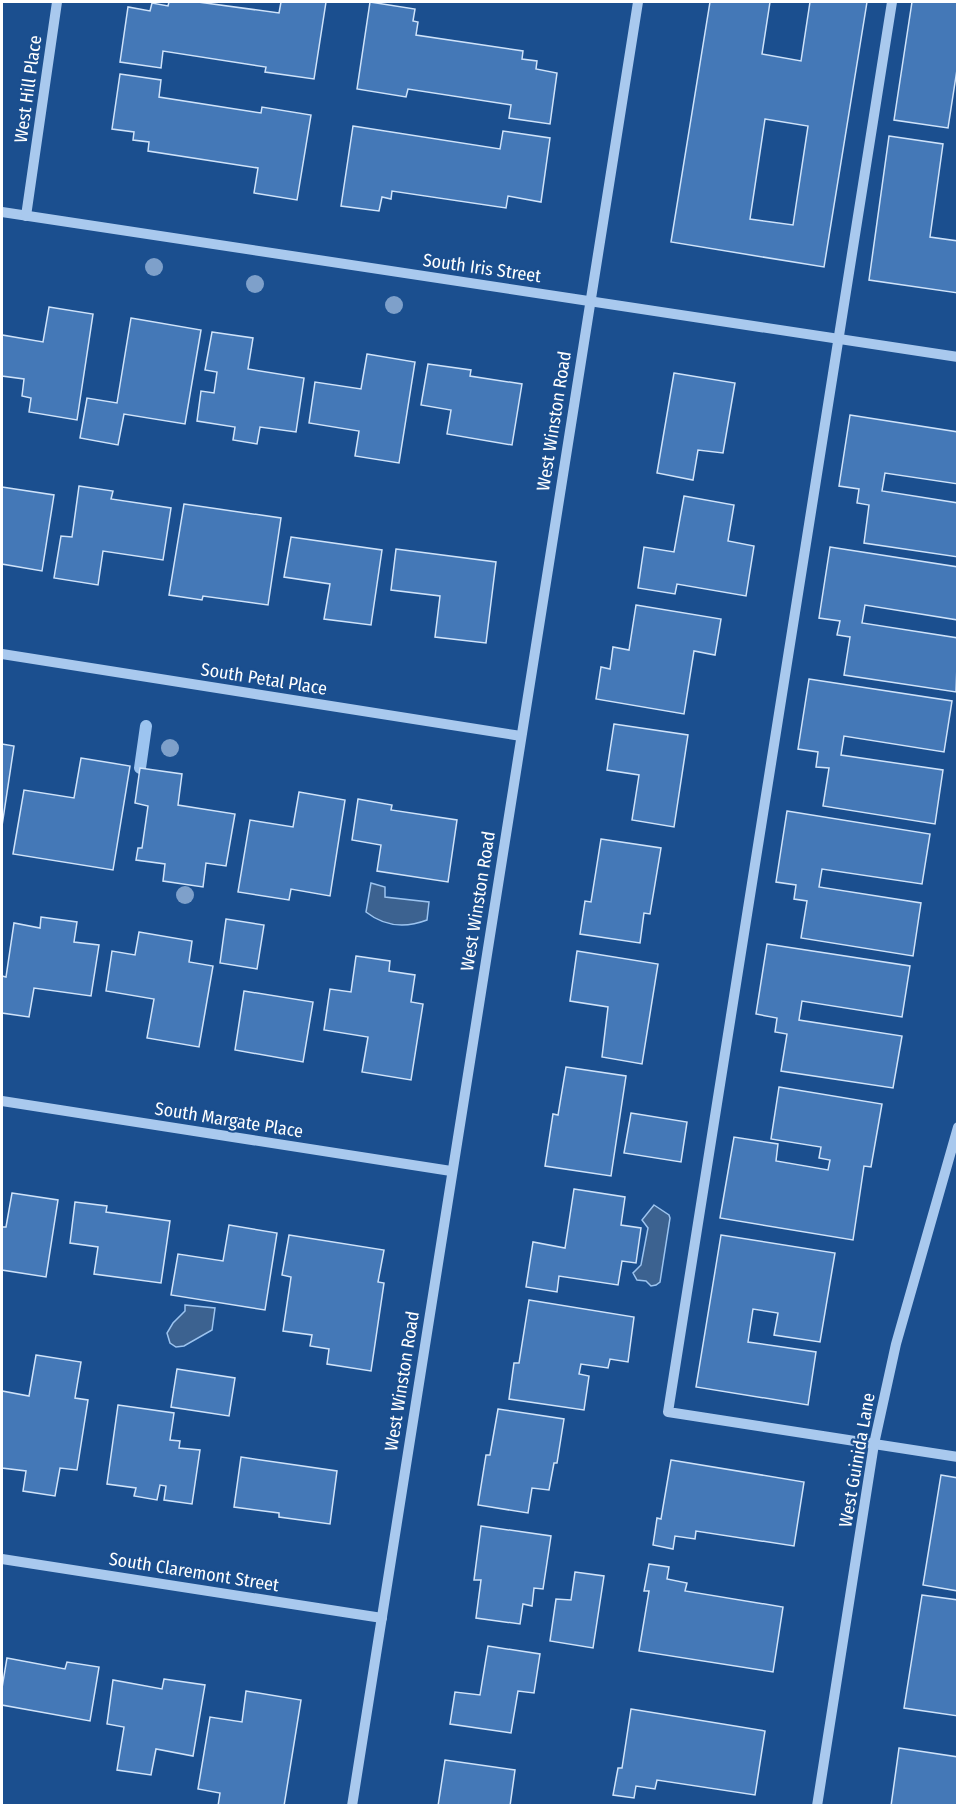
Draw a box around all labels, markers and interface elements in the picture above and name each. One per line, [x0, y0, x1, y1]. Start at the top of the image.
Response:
street label: West Hill Place [10, 34, 46, 144]
street label: South Iris Street [421, 249, 543, 287]
street label: West Winston Road [532, 349, 576, 493]
street label: South Petal Place [199, 658, 329, 700]
street label: West Winston Road [456, 829, 500, 973]
street label: South Margate Place [153, 1097, 305, 1143]
street label: West Winston Road [380, 1309, 424, 1453]
street label: West Guinida Lane [834, 1391, 880, 1529]
street label: South Claremont Street [107, 1548, 281, 1596]

